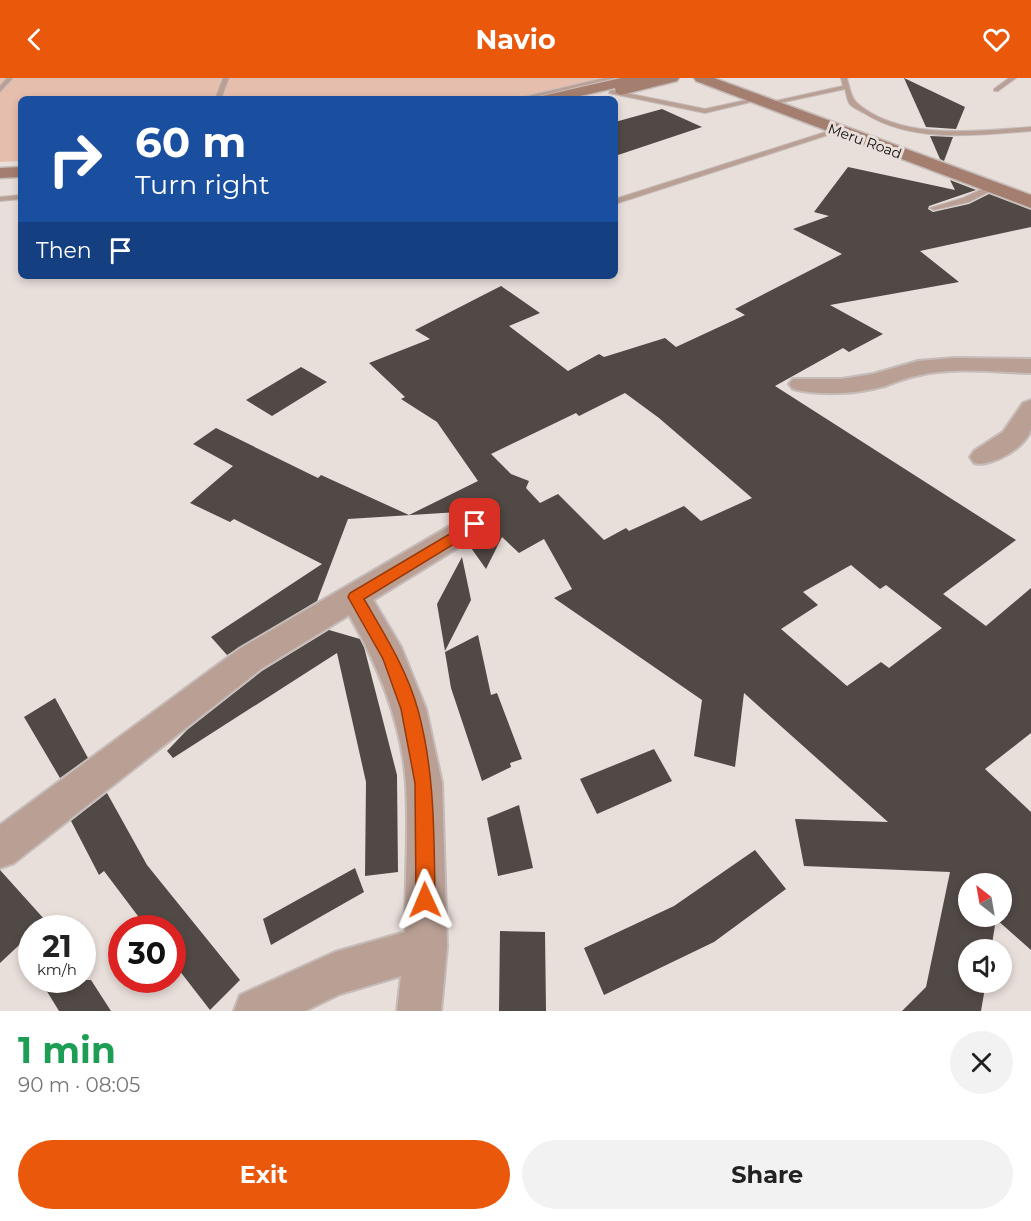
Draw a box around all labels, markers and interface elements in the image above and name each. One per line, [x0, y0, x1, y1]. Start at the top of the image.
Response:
icon: back [18, 23, 51, 56]
text: Navio [475, 23, 556, 56]
icon: heart [980, 23, 1013, 56]
text: 60 m [135, 116, 246, 168]
street label: Meru Road [826, 119, 904, 163]
icon: right [36, 120, 114, 198]
text: Turn right [135, 168, 270, 201]
icon: arrive [104, 234, 137, 267]
text: Then [36, 237, 92, 264]
pin [449, 498, 500, 549]
icon: arrive [458, 507, 491, 540]
position arrow [393, 868, 457, 932]
north arrow [958, 873, 1012, 927]
map controls [958, 873, 1012, 993]
speed limit sign: 30 [108, 915, 186, 993]
text: 21 [42, 928, 72, 965]
button: sound [958, 939, 1012, 993]
text: km/h [37, 960, 77, 979]
text: 1 min [18, 1028, 116, 1072]
button: close [950, 1031, 1013, 1094]
text: 90 m · 08:05 [18, 1073, 140, 1097]
button: Exit [18, 1140, 510, 1209]
button: Share [522, 1140, 1013, 1209]

